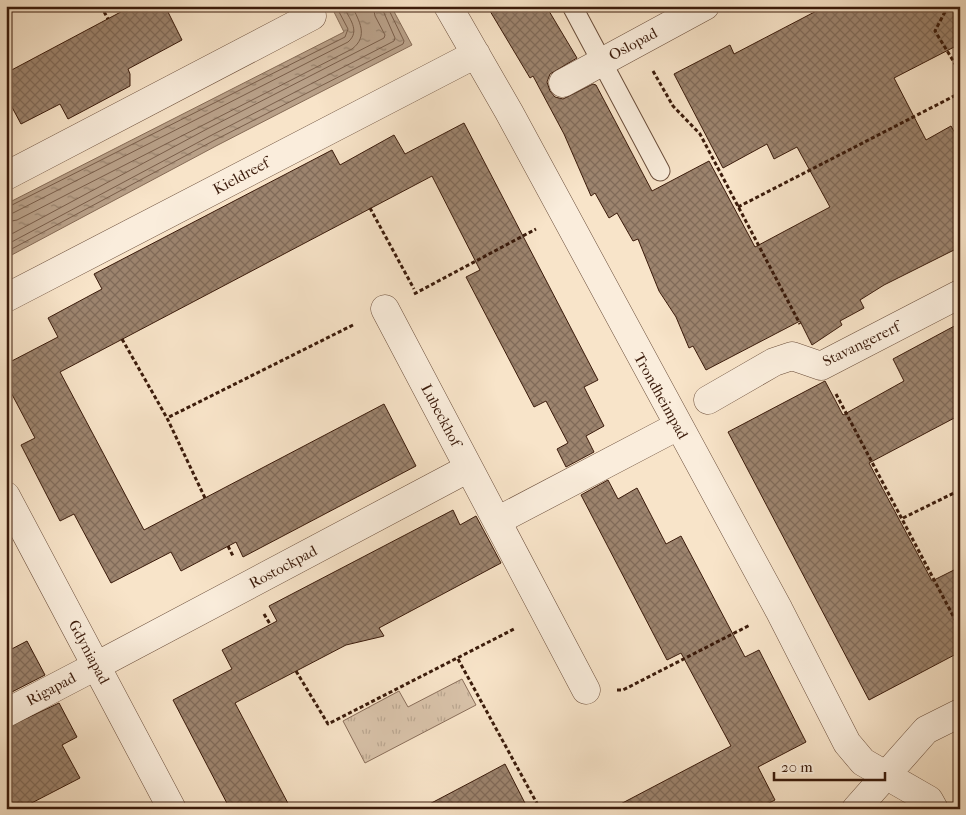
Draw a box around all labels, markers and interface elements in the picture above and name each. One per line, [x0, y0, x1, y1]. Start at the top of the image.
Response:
street label: Oslopad [606, 23, 661, 64]
street label: Kieldreef [210, 152, 275, 198]
street label: Stavangererf [820, 316, 905, 370]
street label: Trondheimpad [630, 350, 692, 443]
street label: Lubeckhof [417, 381, 466, 452]
street label: Rostockpad [246, 541, 321, 592]
street label: Gdyniapad [65, 617, 114, 688]
street label: Rigapad [23, 668, 80, 709]
scale bar [774, 750, 885, 782]
text: 20 m [781, 758, 813, 776]

